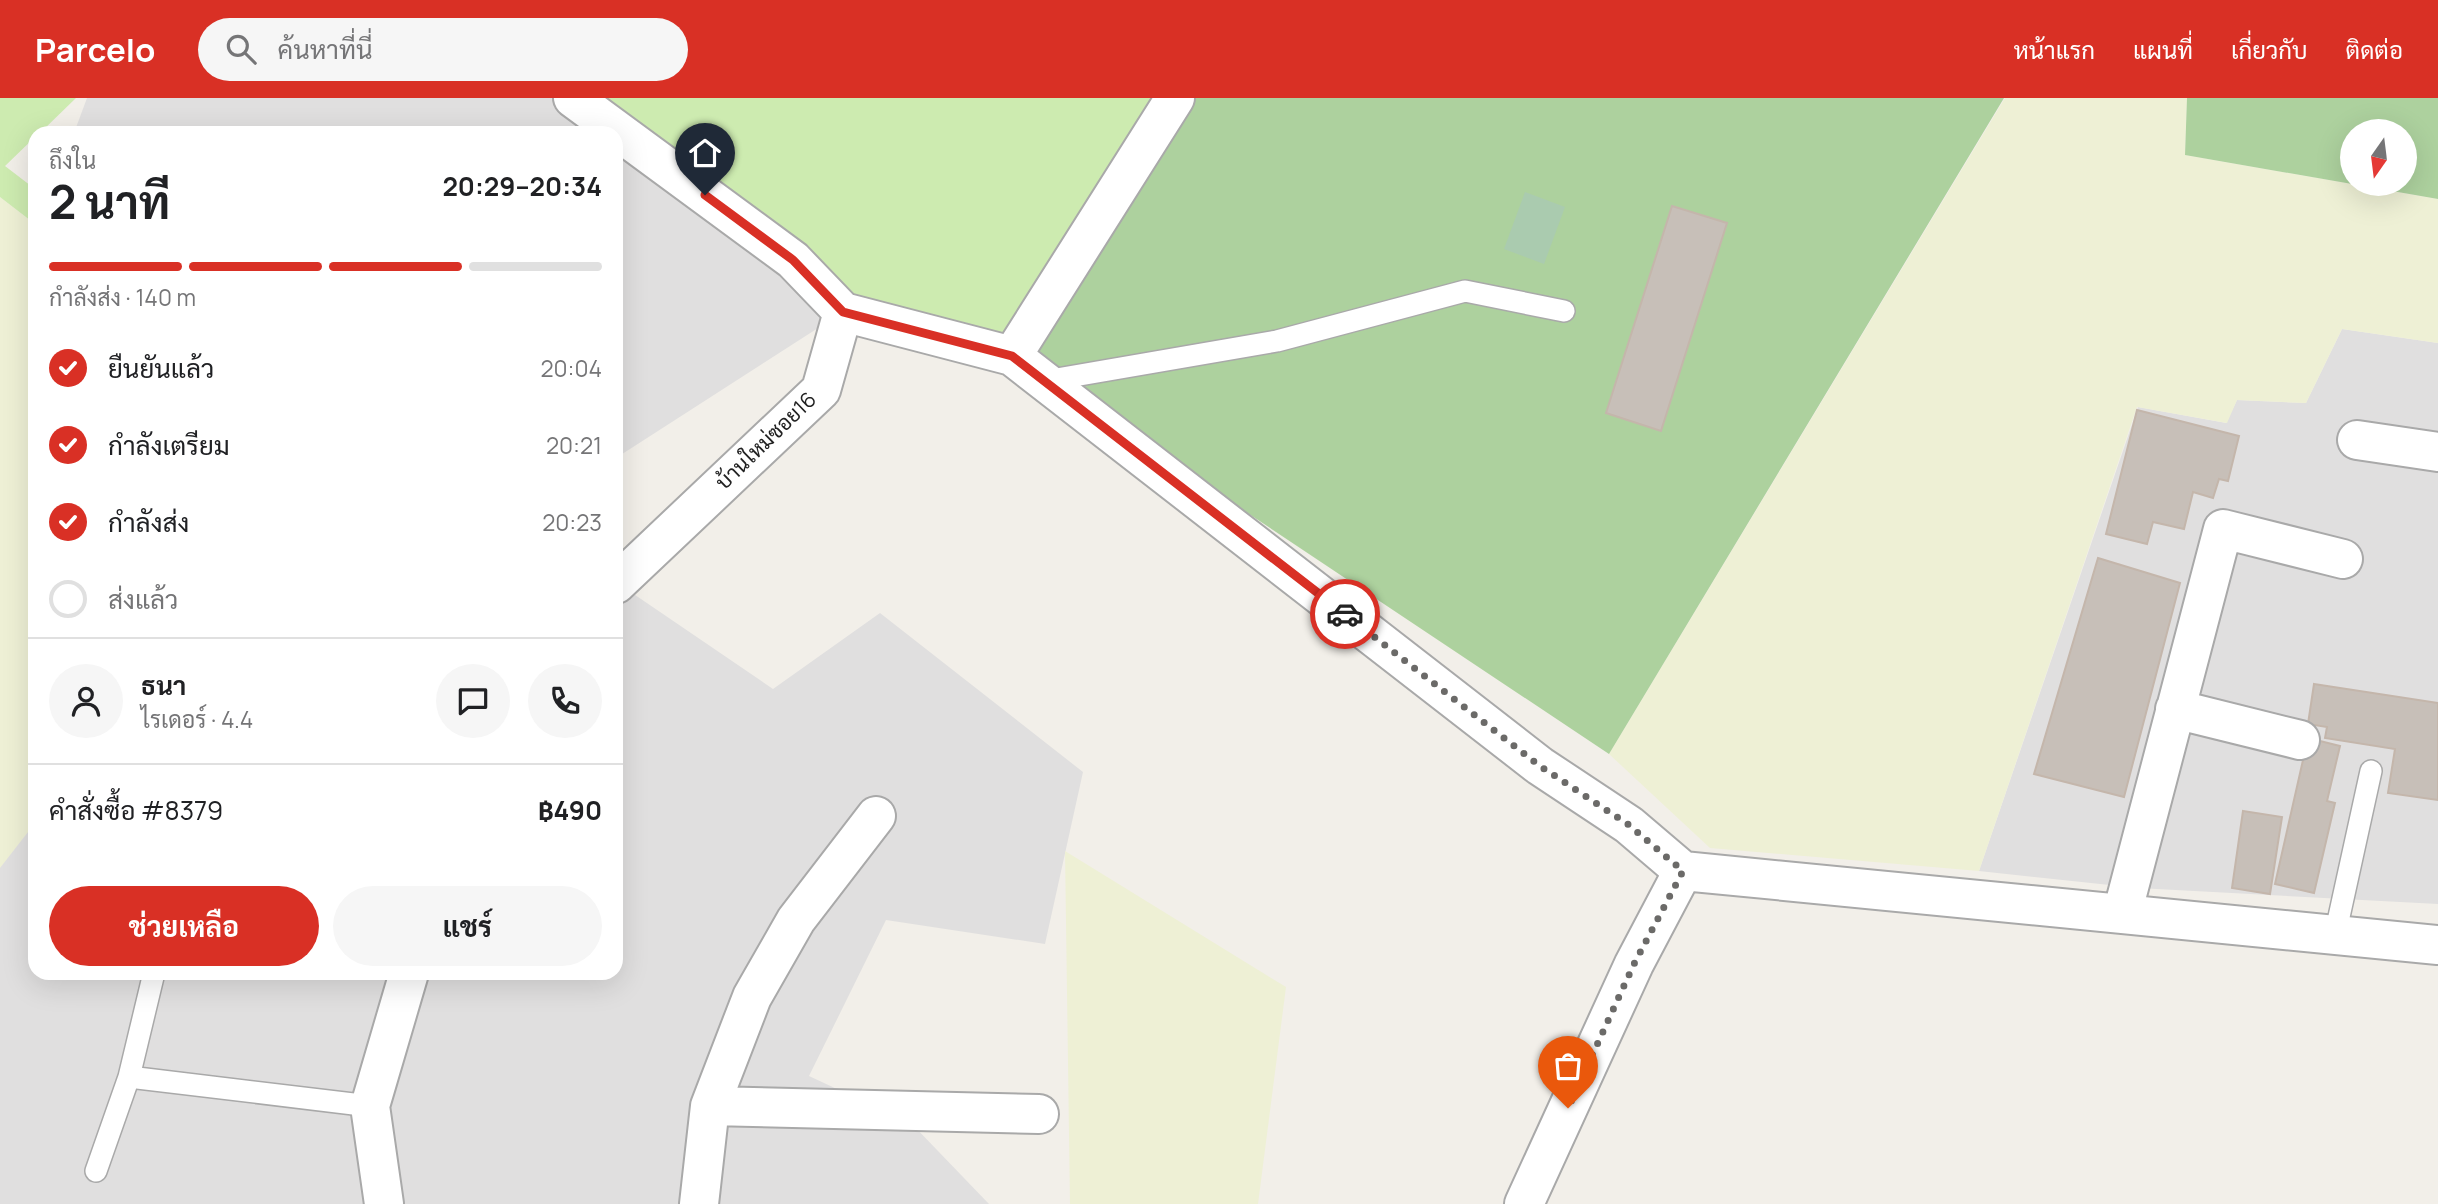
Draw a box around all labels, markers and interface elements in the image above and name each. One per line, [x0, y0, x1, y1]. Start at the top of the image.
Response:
search box [198, 18, 688, 81]
text: Parcelo [35, 27, 156, 72]
icon: search [222, 30, 260, 68]
text: ค้นหาที่นี่ [278, 31, 373, 67]
text: หน้าแรก [2014, 33, 2095, 66]
text: แผนที่ [2133, 33, 2193, 66]
text: เกี่ยวกับ [2231, 33, 2308, 66]
text: ติดต่อ [2346, 33, 2403, 66]
north arrow [2340, 119, 2417, 196]
map controls [2340, 119, 2417, 196]
pin [675, 123, 735, 195]
icon: home [686, 134, 724, 172]
text: ถึงใน [49, 144, 96, 176]
text: 20:29–20:34 [442, 168, 602, 204]
text: 2 นาที [49, 170, 170, 233]
text: กำลังส่ง · 140 m [49, 281, 196, 313]
icon: check [49, 349, 87, 387]
text: ยืนยันแล้ว [108, 350, 214, 386]
text: 20:04 [540, 352, 602, 384]
street label: บ้านใหม่ซอย16 [709, 385, 822, 495]
icon: check [49, 426, 87, 464]
text: กำลังเตรียม [108, 427, 230, 463]
text: 20:21 [546, 429, 602, 461]
icon: check [49, 503, 87, 541]
text: กำลังส่ง [108, 504, 189, 540]
text: 20:23 [542, 506, 602, 538]
courier [1310, 579, 1380, 649]
text: ส่งแล้ว [108, 581, 178, 617]
icon: car [1326, 595, 1364, 633]
button: person [49, 664, 123, 738]
button: chat [436, 664, 510, 738]
button: phone [528, 664, 602, 738]
text: ธนา [141, 667, 186, 703]
text: ไรเดอร์ · 4.4 [141, 703, 253, 735]
text: คำสั่งซื้อ #8379 [49, 792, 223, 828]
text: ฿490 [538, 792, 602, 828]
button: ช่วยเหลือ [49, 886, 319, 966]
button: แชร์ [333, 886, 602, 966]
pin [1538, 1036, 1598, 1108]
icon: bag [1549, 1047, 1587, 1085]

